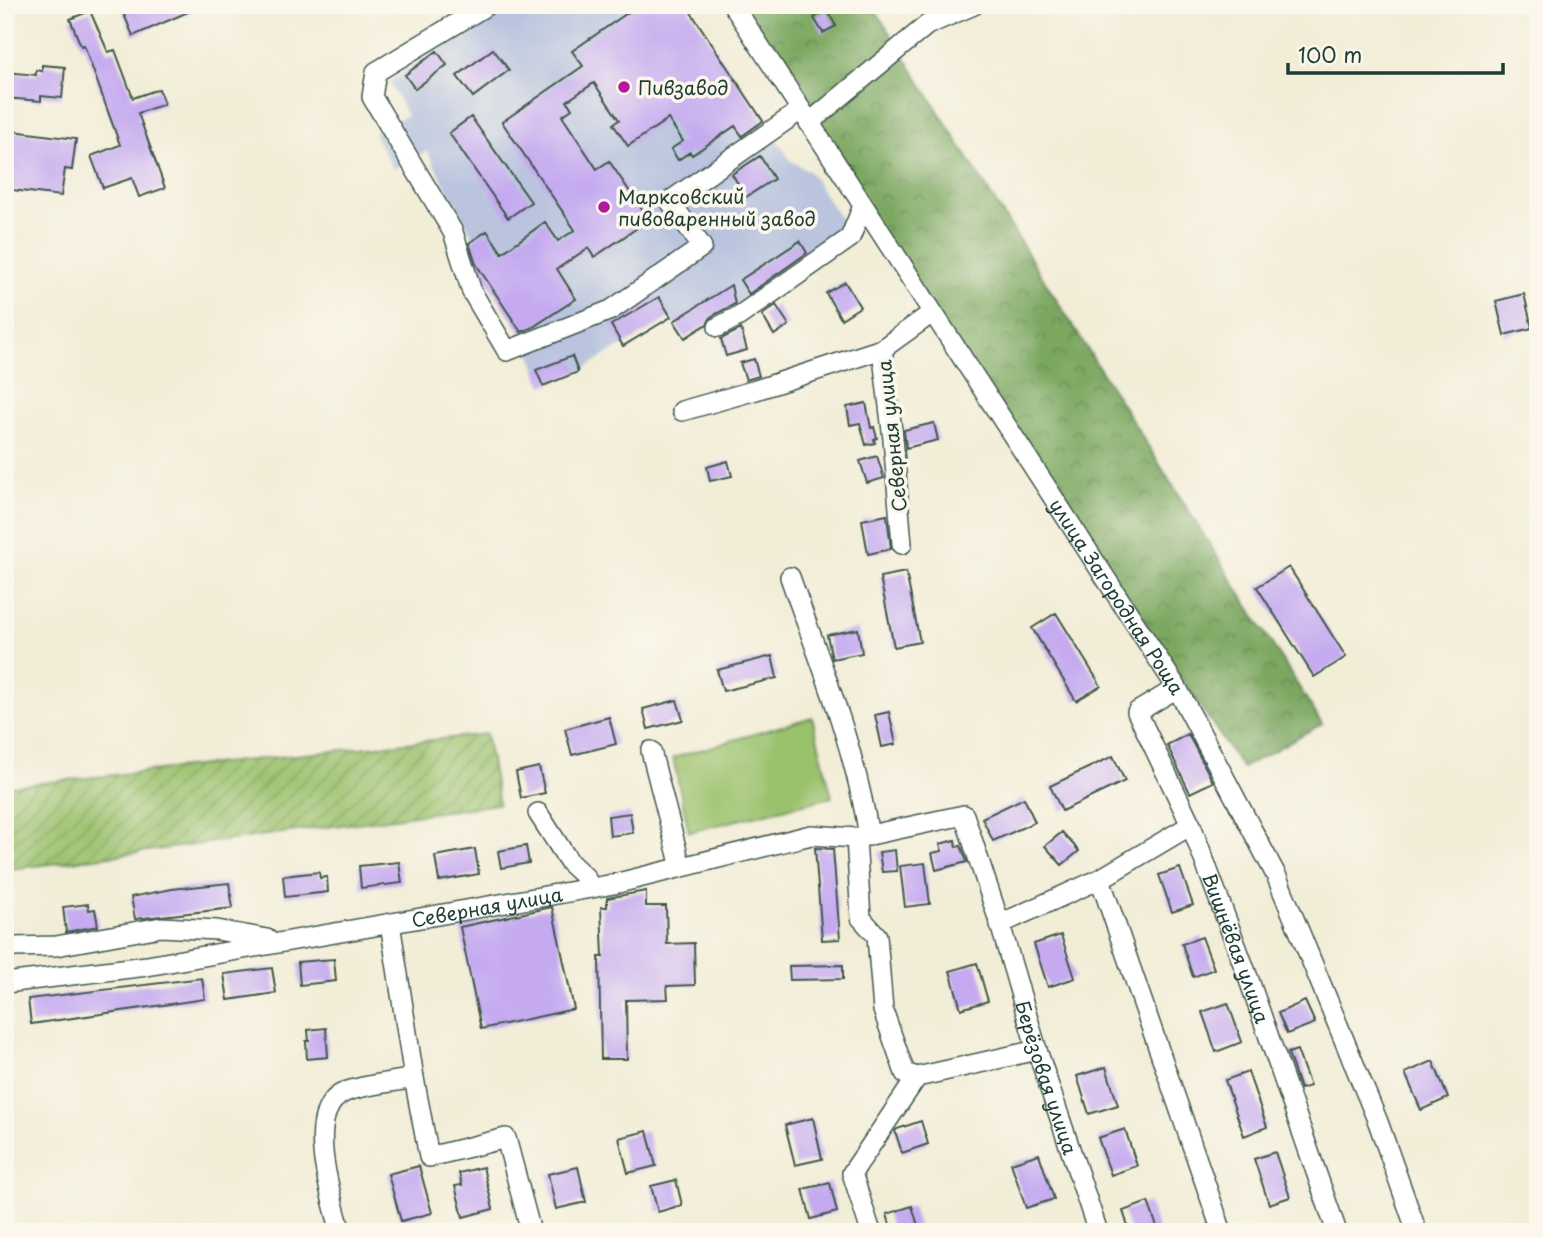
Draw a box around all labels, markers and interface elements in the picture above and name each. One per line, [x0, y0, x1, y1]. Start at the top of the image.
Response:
scale bar [1288, 32, 1503, 76]
text: 100 m [1298, 38, 1362, 70]
place label: Пивзавод [638, 73, 728, 101]
marker: Пивзавод [616, 79, 632, 95]
place label: Марксовский пивоваренный завод [618, 182, 816, 232]
marker: Марксовский пивоваренный завод [596, 199, 612, 215]
street label: Северная улица [869, 359, 913, 513]
street label: улица Загородная Роща [1043, 493, 1191, 700]
street label: Вишнёвая улица [1196, 869, 1277, 1027]
street label: Северная улица [409, 879, 565, 933]
street label: Берёзовая улица [1009, 997, 1085, 1158]

